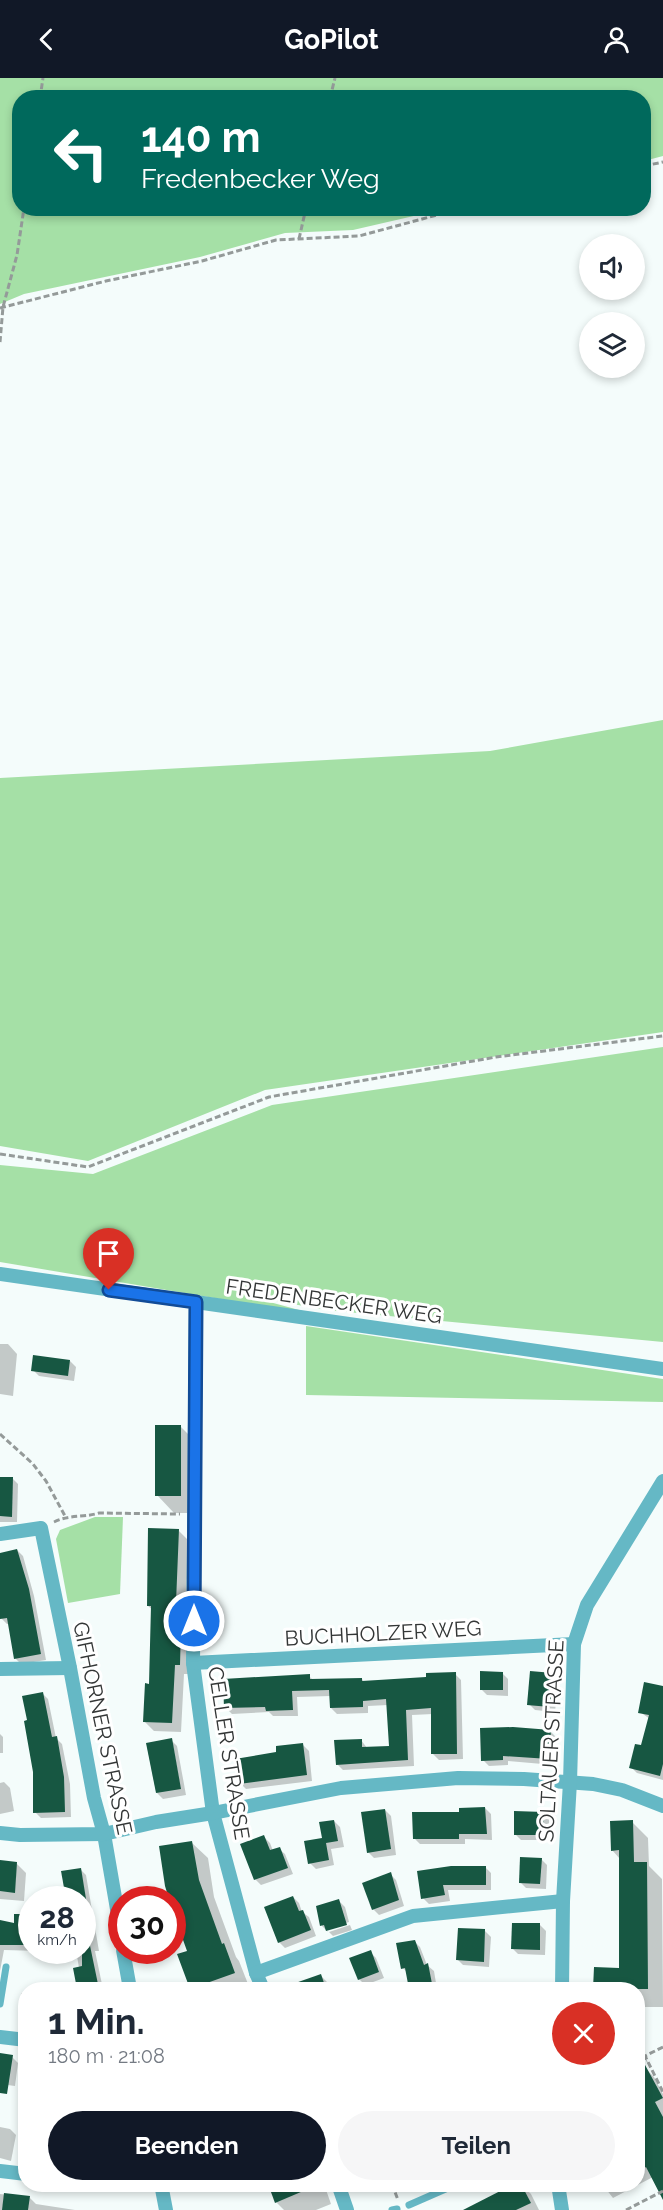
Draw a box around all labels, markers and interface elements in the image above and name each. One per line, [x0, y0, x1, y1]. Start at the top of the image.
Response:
icon: back [30, 23, 63, 56]
icon: person [600, 23, 633, 56]
text: GoPilot [284, 24, 379, 55]
text: 140 m [141, 113, 261, 162]
icon: left [42, 114, 120, 192]
text: Fredenbecker Weg [141, 163, 380, 194]
map controls [579, 234, 645, 378]
button: sound [579, 234, 645, 300]
button: layers [579, 312, 645, 378]
pin [83, 1228, 134, 1290]
icon: arrive [92, 1237, 125, 1270]
street label: FREDENBECKER WEG [224, 1273, 444, 1329]
position arrow [162, 1589, 226, 1653]
street label: BUCHHOLZER WEG [284, 1615, 482, 1651]
street label: GIFHORNER STRASSE [68, 1619, 138, 1837]
street label: SOLTAUER STRASSE [533, 1639, 569, 1843]
street label: CELLER STRASSE [203, 1665, 255, 1841]
speed limit sign: 30 [108, 1886, 186, 1964]
text: 28 [39, 1900, 75, 1935]
text: km/h [37, 1931, 77, 1949]
text: 1 Min. [48, 2000, 145, 2042]
button: close [552, 2002, 615, 2065]
text: 180 m · 21:08 [48, 2044, 165, 2068]
button: Beenden [48, 2111, 326, 2180]
button: Teilen [338, 2111, 615, 2180]

